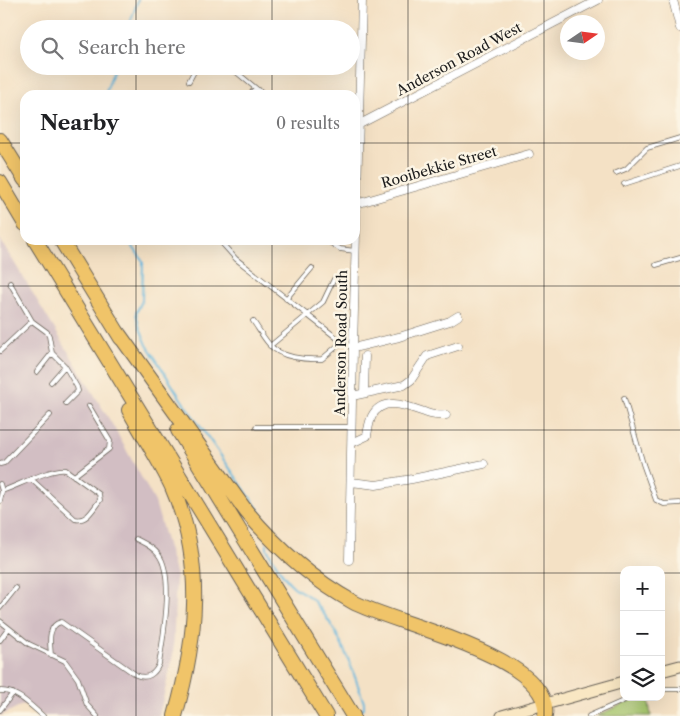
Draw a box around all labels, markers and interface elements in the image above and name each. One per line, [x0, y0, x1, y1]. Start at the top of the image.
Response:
north arrow [560, 15, 605, 60]
street label: Anderson Road West [392, 18, 525, 100]
search box [20, 20, 360, 75]
icon: search [38, 34, 66, 62]
text: Search here [78, 36, 186, 59]
text: Nearby [40, 110, 119, 135]
text: 0 results [276, 113, 340, 133]
street label: Rooibekkie Street [379, 142, 499, 192]
street label: Anderson Road South [331, 270, 351, 417]
map controls [620, 566, 665, 701]
button: + [620, 566, 665, 611]
button: − [620, 611, 665, 656]
button: layers [620, 656, 665, 701]

